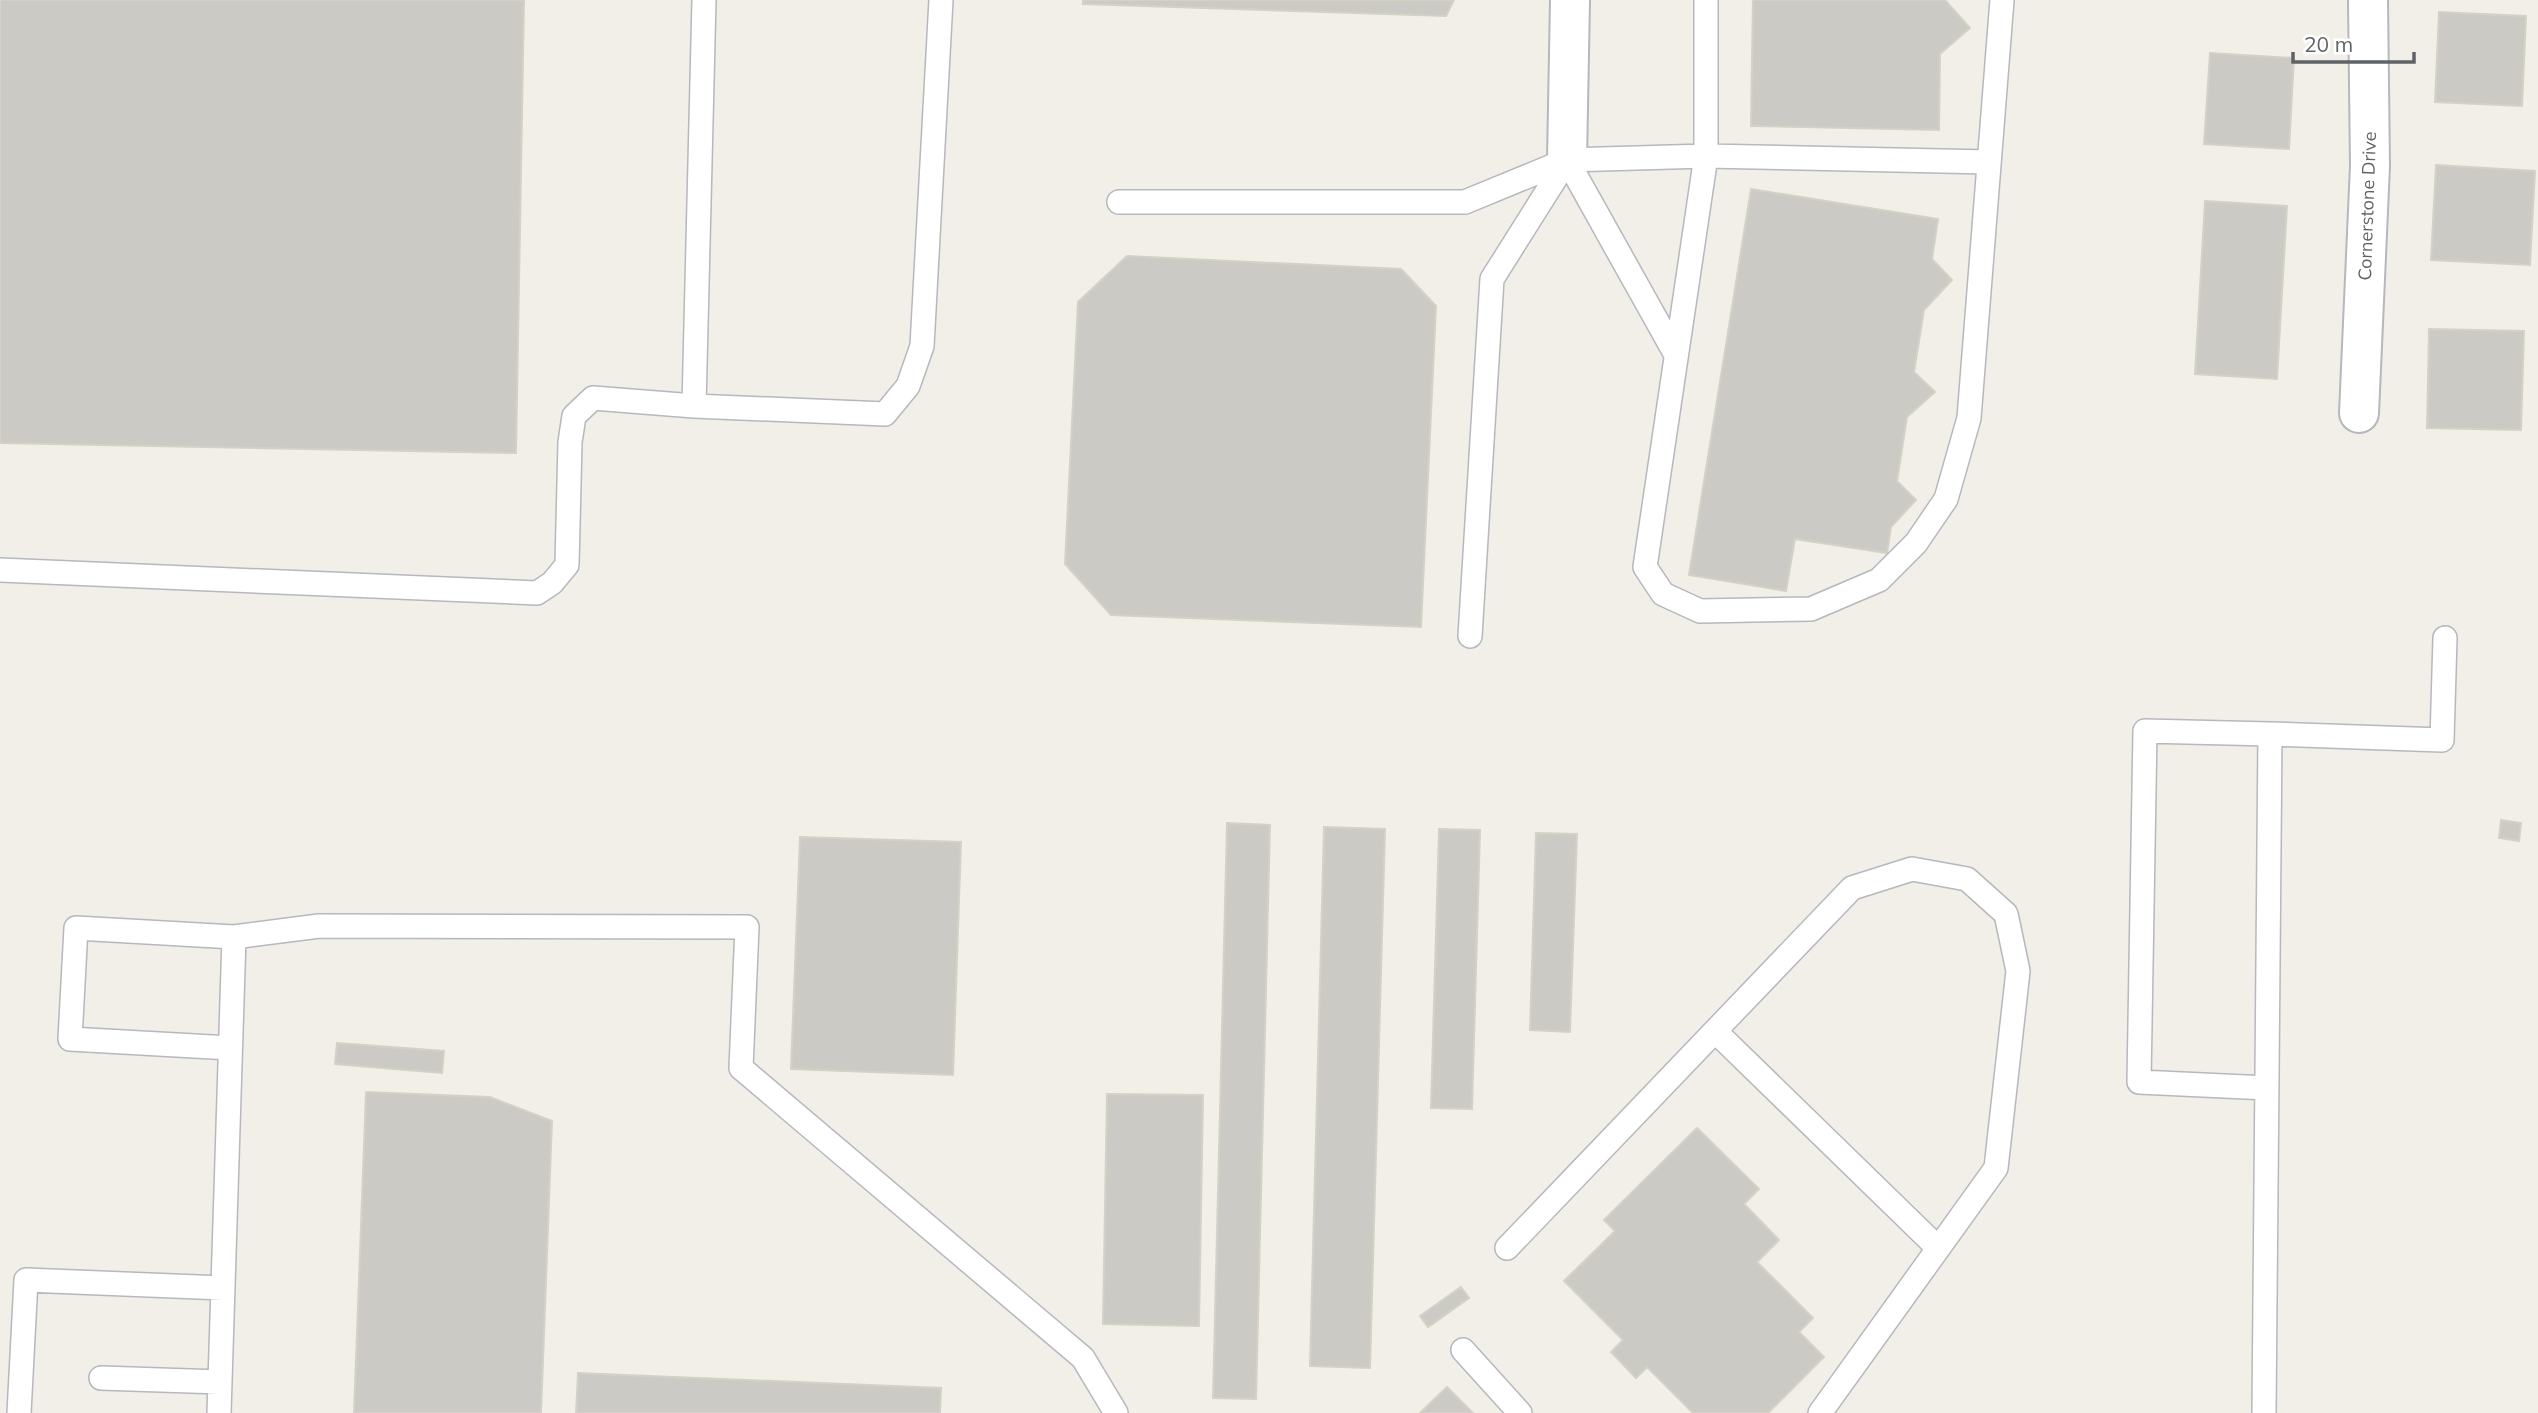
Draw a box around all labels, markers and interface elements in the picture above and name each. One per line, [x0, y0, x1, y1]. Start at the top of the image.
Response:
scale bar [2293, 21, 2414, 65]
text: 20 m [2304, 31, 2353, 57]
street label: Cornerstone Drive [2353, 131, 2381, 281]

